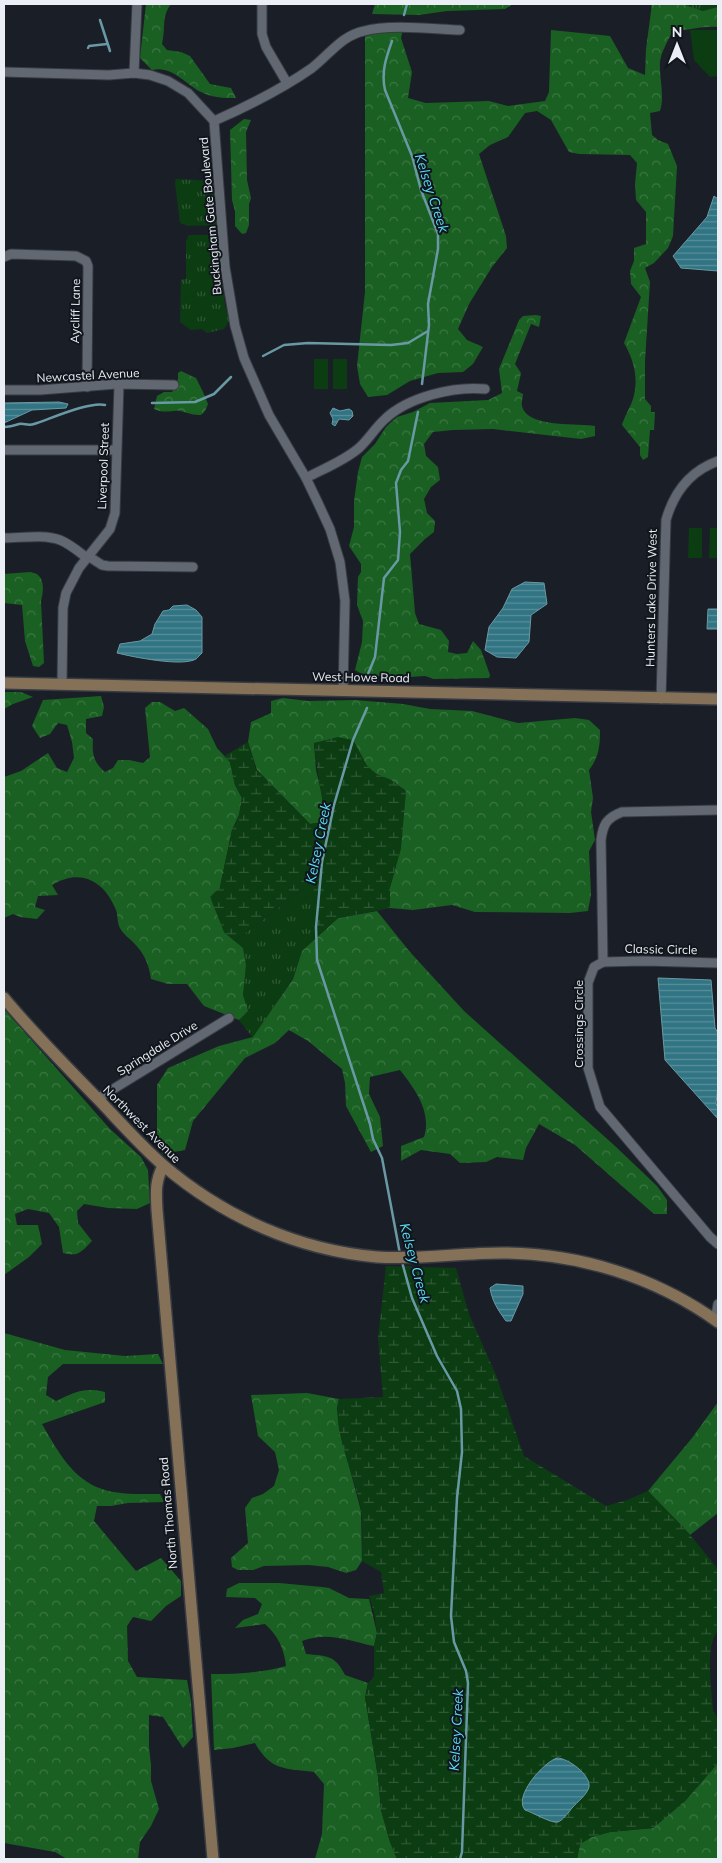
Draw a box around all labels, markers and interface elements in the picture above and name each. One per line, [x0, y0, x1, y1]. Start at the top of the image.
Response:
north arrow [652, 20, 702, 70]
text: N [672, 23, 682, 41]
street label: Buckingham Gate Boulevard [196, 137, 224, 295]
water label: Kelsey Creek [411, 151, 454, 236]
street label: Aycliff Lane [67, 278, 83, 344]
street label: Newcastel Avenue [36, 365, 140, 385]
street label: Liverpool Street [94, 422, 112, 510]
street label: Hunters Lake Drive West [642, 529, 660, 667]
street label: West Howe Road [312, 669, 410, 685]
water label: Kelsey Creek [301, 800, 335, 885]
street label: Classic Circle [624, 941, 698, 957]
street label: Crossings Circle [571, 980, 586, 1068]
street label: Springdale Drive [114, 1017, 200, 1079]
street label: Northwest Avenue [100, 1082, 184, 1166]
water label: Kelsey Creek [396, 1221, 435, 1306]
street label: North Thomas Road [156, 1456, 180, 1570]
water label: Kelsey Creek [445, 1688, 467, 1772]

